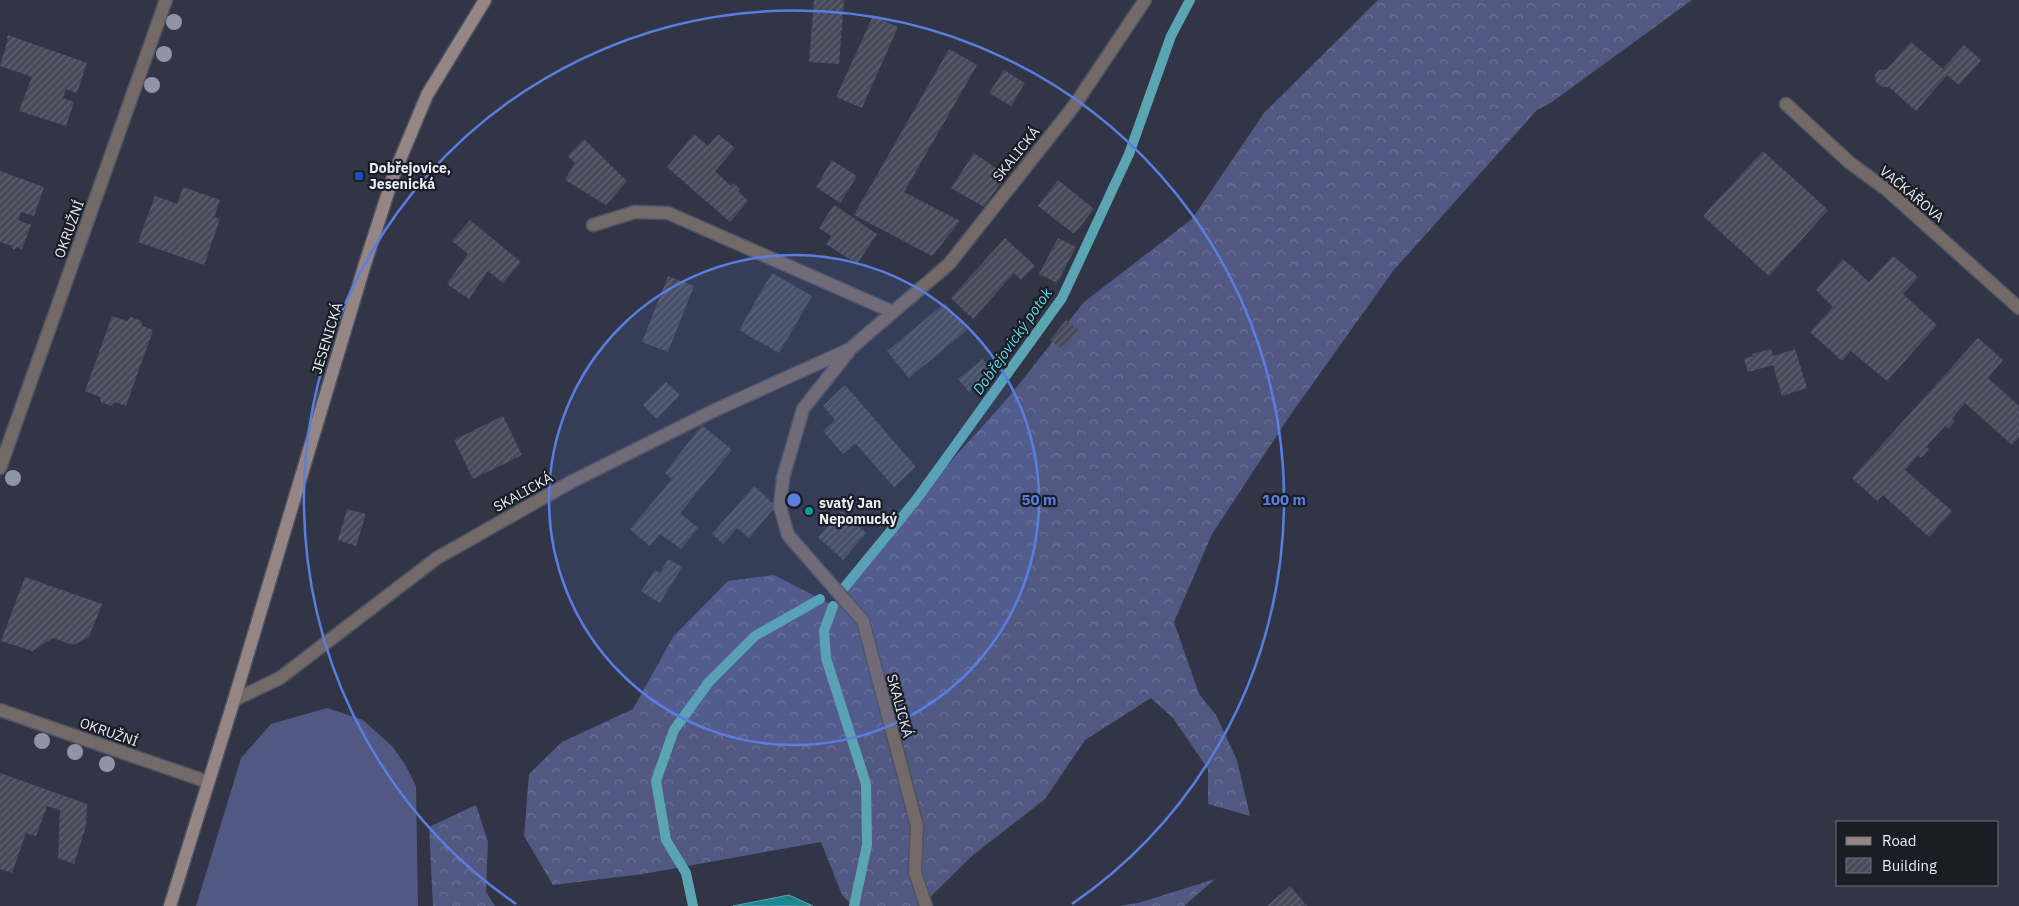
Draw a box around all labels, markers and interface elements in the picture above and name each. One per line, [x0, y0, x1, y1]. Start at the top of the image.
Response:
street label: SKALICKÁ [988, 122, 1044, 185]
place label: Dobřejovice, Jesenická [369, 159, 451, 193]
street label: VAČKÁŘOVA [1876, 161, 1949, 226]
marker: Dobřejovice, Jesenická [353, 170, 365, 182]
street label: OKRUŽNÍ [49, 197, 88, 261]
water label: Dobřejovický potok [968, 284, 1056, 398]
street label: JESENICKÁ [307, 300, 346, 376]
street label: SKALICKÁ [490, 467, 556, 516]
text: 50 m [1022, 490, 1056, 509]
text: 100 m [1262, 490, 1306, 509]
centre of rings [785, 491, 803, 509]
place label: svatý Jan Nepomucký [819, 494, 898, 528]
marker: svatý Jan Nepomucký [803, 505, 815, 517]
street label: SKALICKÁ [883, 672, 918, 740]
street label: OKRUŽNÍ [77, 713, 141, 750]
legend [1836, 821, 1999, 886]
text: Road [1882, 831, 1917, 850]
text: Building [1882, 856, 1937, 875]

